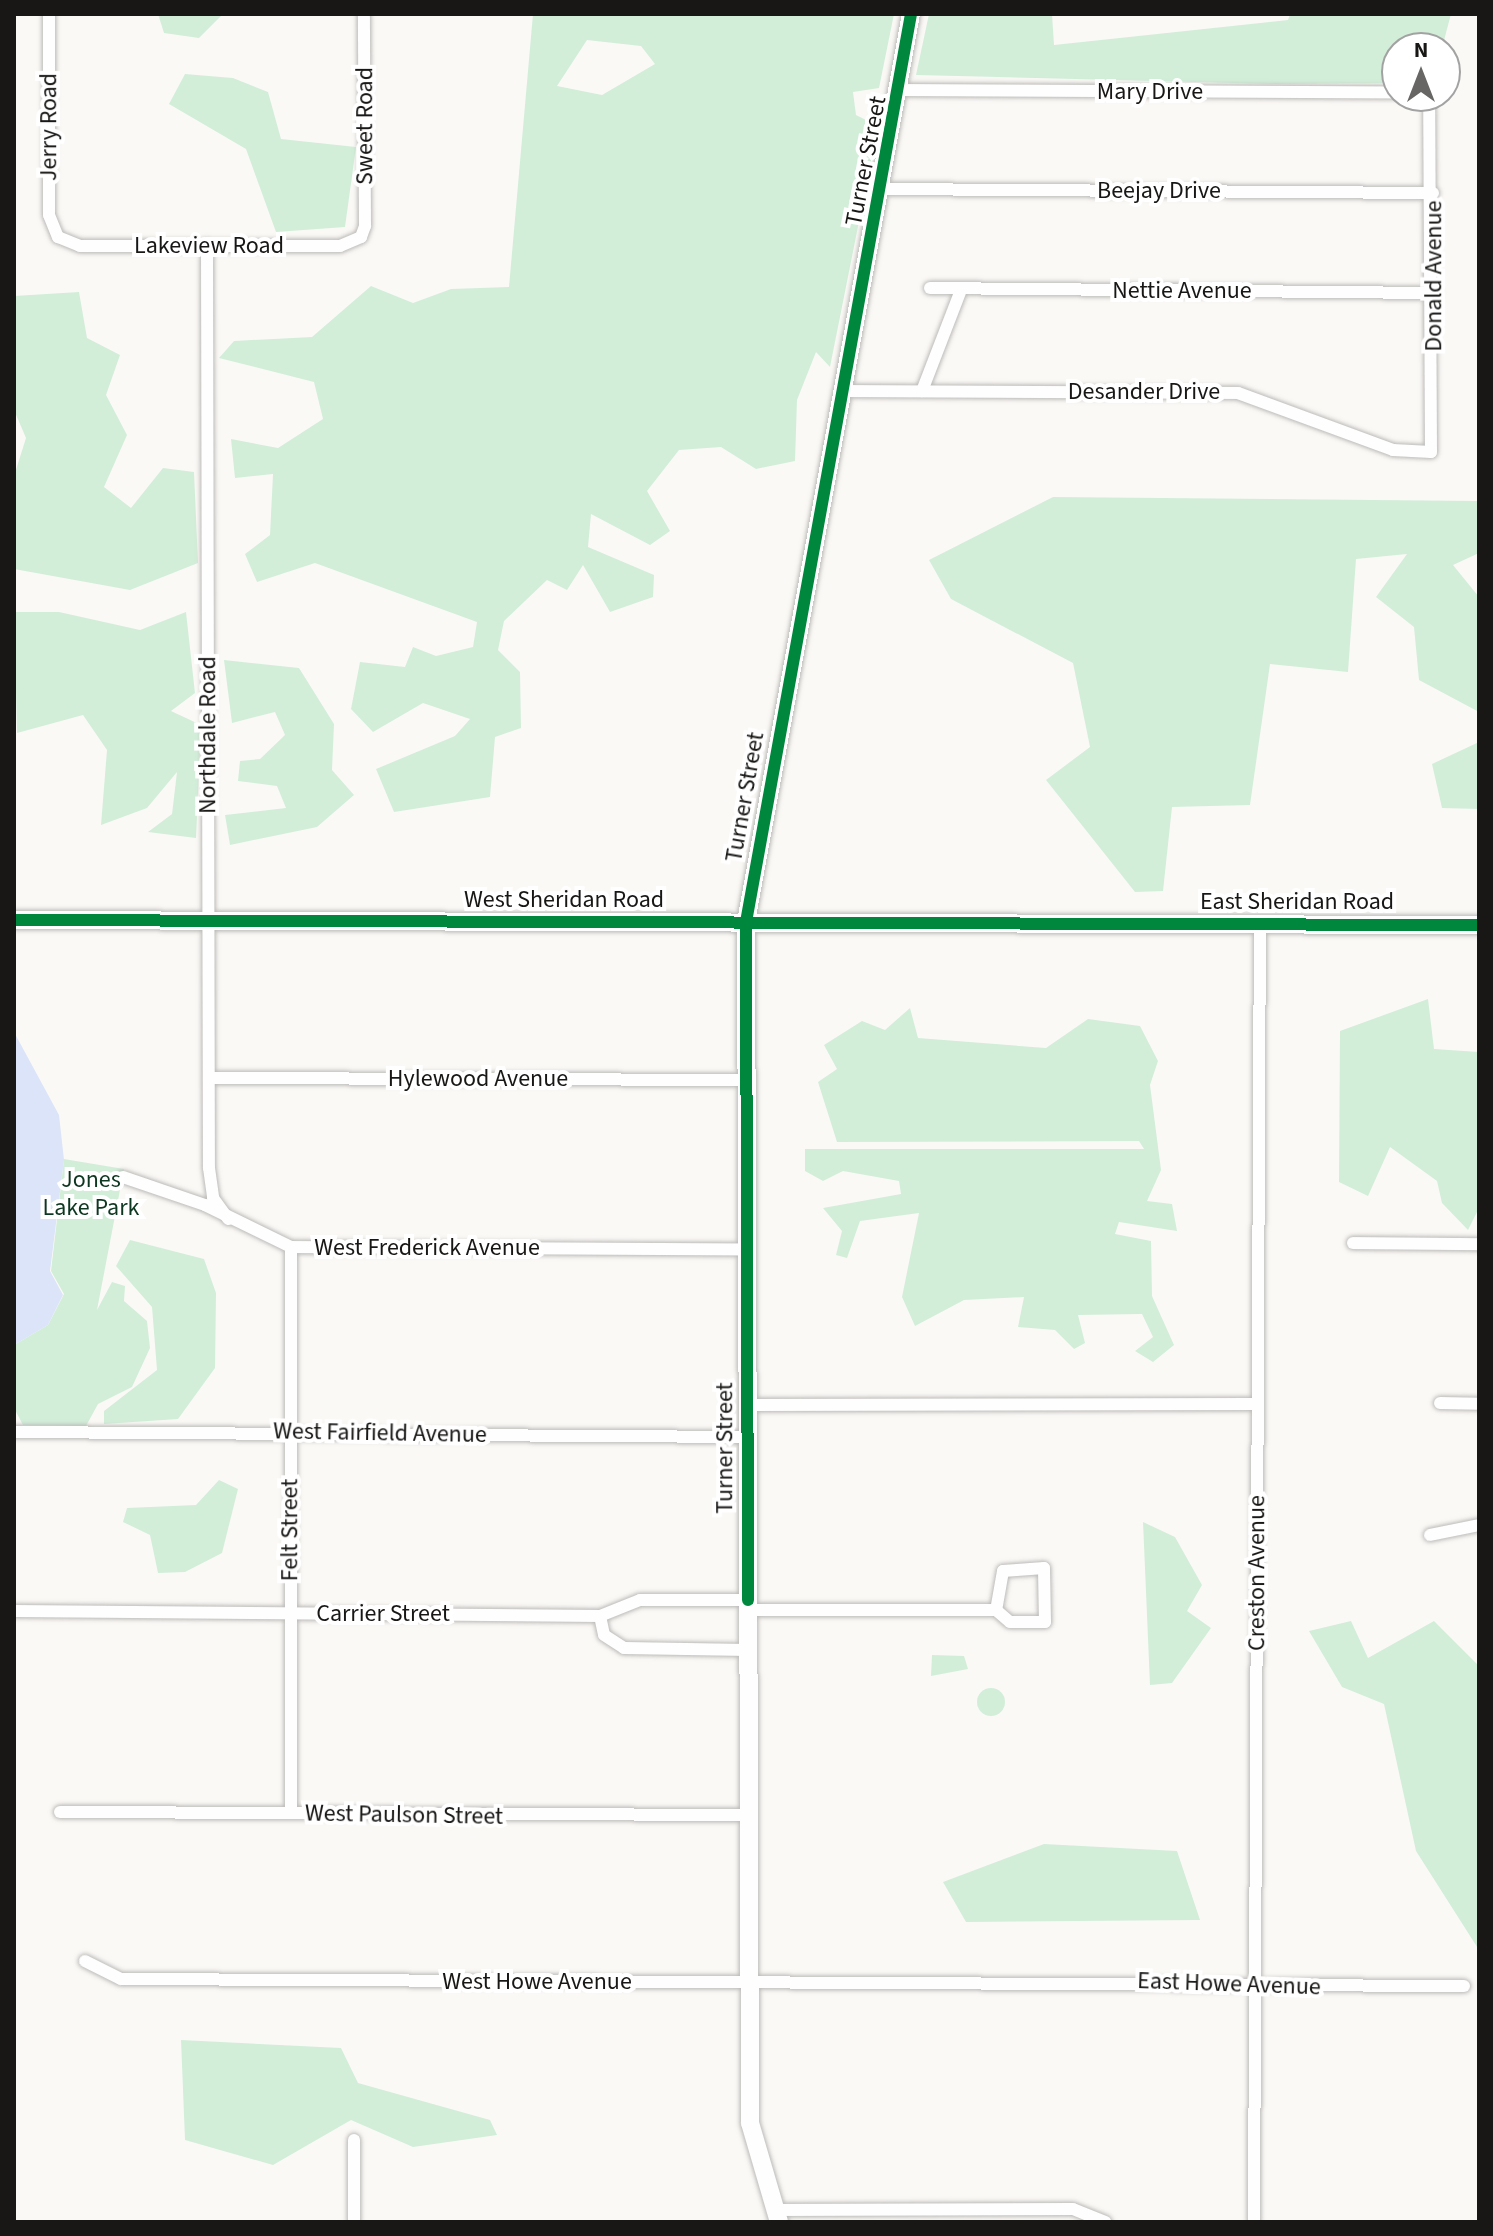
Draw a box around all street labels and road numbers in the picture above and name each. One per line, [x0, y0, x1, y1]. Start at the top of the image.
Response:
street label: Sweet Road [351, 67, 379, 185]
street label: Jerry Road [35, 73, 63, 181]
street label: Mary Drive [1097, 78, 1203, 106]
street label: Turner Street [839, 94, 893, 228]
street label: Beejay Drive [1097, 177, 1221, 205]
street label: Donald Avenue [1420, 200, 1448, 352]
street label: Lakeview Road [134, 232, 284, 260]
street label: Nettie Avenue [1112, 277, 1252, 305]
street label: Desander Drive [1068, 378, 1220, 406]
street label: Northdale Road [194, 656, 222, 814]
street label: Turner Street [719, 730, 771, 864]
street label: West Sheridan Road [464, 886, 664, 914]
street label: East Sheridan Road [1200, 888, 1394, 916]
street label: Hylewood Avenue [388, 1065, 568, 1093]
street label: West Frederick Avenue [314, 1234, 540, 1262]
street label: Turner Street [711, 1382, 739, 1514]
street label: West Fairfield Avenue [273, 1417, 487, 1449]
street label: Felt Street [276, 1479, 304, 1581]
street label: Creston Avenue [1243, 1495, 1271, 1651]
street label: Carrier Street [316, 1600, 450, 1628]
street label: West Paulson Street [305, 1799, 503, 1831]
street label: East Howe Avenue [1137, 1966, 1321, 2002]
street label: West Howe Avenue [442, 1968, 632, 1996]

